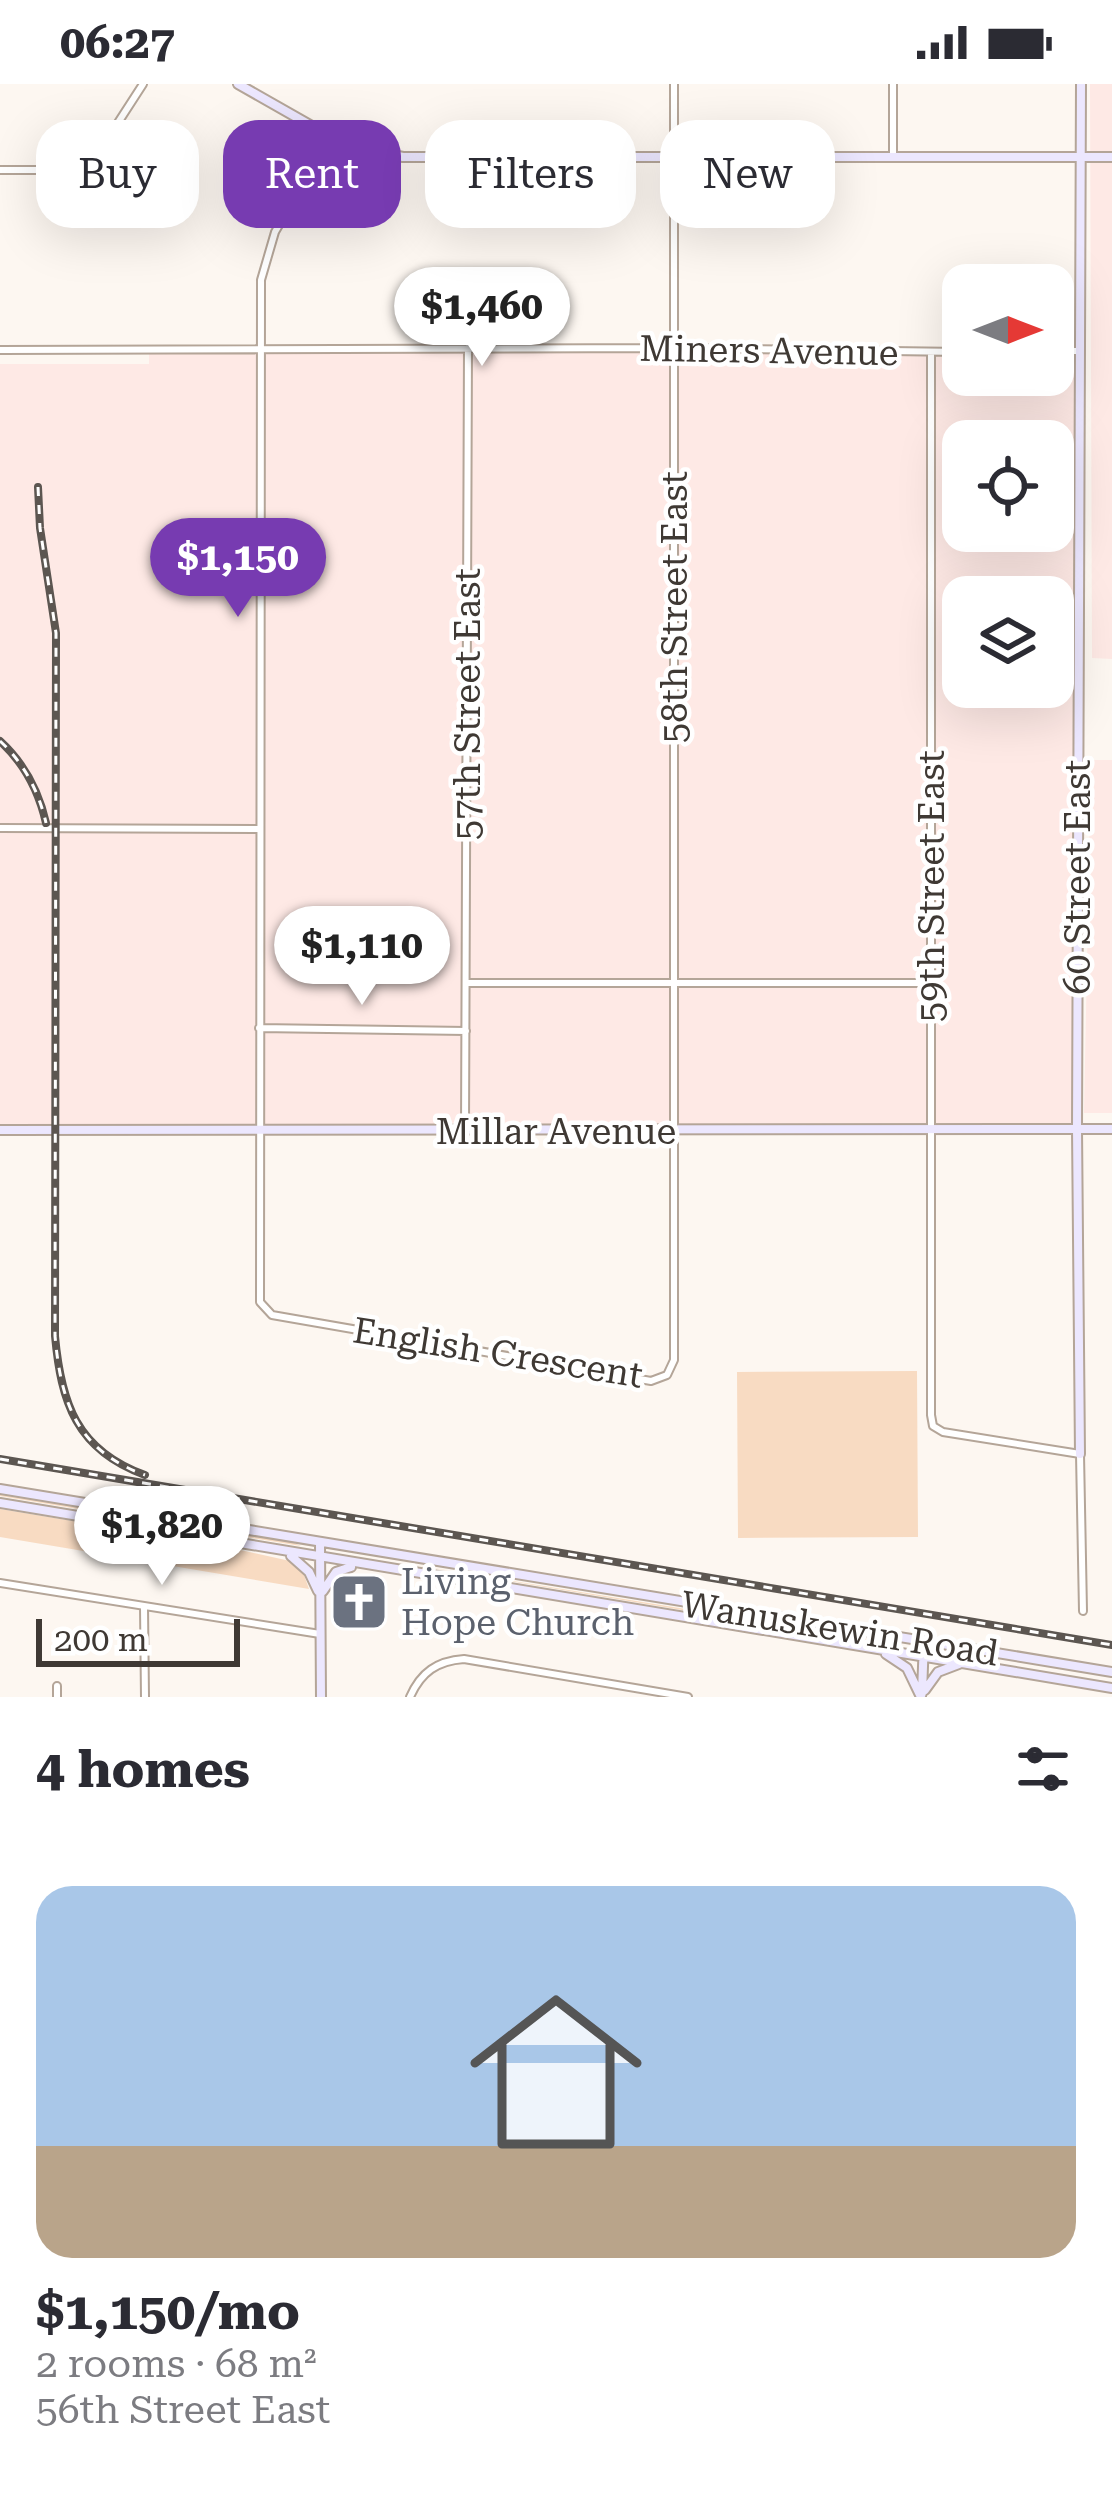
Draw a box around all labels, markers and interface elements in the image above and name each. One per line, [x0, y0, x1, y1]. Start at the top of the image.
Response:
text: 06:27 [60, 16, 175, 69]
chip: Buy [36, 120, 199, 228]
chip: Rent [223, 120, 401, 228]
chip: Filters [425, 120, 636, 228]
chip: New [660, 120, 835, 228]
north arrow [942, 264, 1074, 396]
map controls [942, 264, 1074, 708]
pin: $1,460 [384, 267, 580, 369]
text: $1,460 [421, 283, 543, 329]
street label: Miners Avenue [639, 328, 899, 374]
button: locate [942, 420, 1074, 552]
street label: 58th Street East [654, 471, 696, 743]
pin: $1,150 [140, 518, 336, 620]
text: $1,150 [177, 534, 299, 580]
street label: 57th Street East [447, 568, 489, 840]
button: layers [942, 576, 1074, 708]
street label: 59th Street East [911, 750, 953, 1022]
street label: 60 Street East [1057, 759, 1099, 995]
pin: $1,110 [264, 906, 460, 1008]
text: $1,110 [301, 922, 423, 968]
street label: Millar Avenue [436, 1111, 676, 1153]
street label: English Crescent [350, 1309, 646, 1397]
pin: $1,820 [64, 1486, 260, 1588]
text: $1,820 [101, 1502, 223, 1548]
place label: Living Hope Church [401, 1561, 634, 1644]
church icon: Living Hope Church [328, 1571, 390, 1633]
street label: Wanuskewin Road [678, 1583, 1001, 1675]
scale bar [36, 1613, 240, 1666]
text: 200 m [54, 1620, 148, 1659]
icon: filters [1010, 1736, 1076, 1802]
text: 4 homes [36, 1740, 250, 1799]
icon: home [448, 1964, 664, 2180]
text: $1,150/mo [36, 2282, 300, 2341]
text: 2 rooms · 68 m² [36, 2341, 317, 2387]
text: 56th Street East [36, 2387, 330, 2433]

